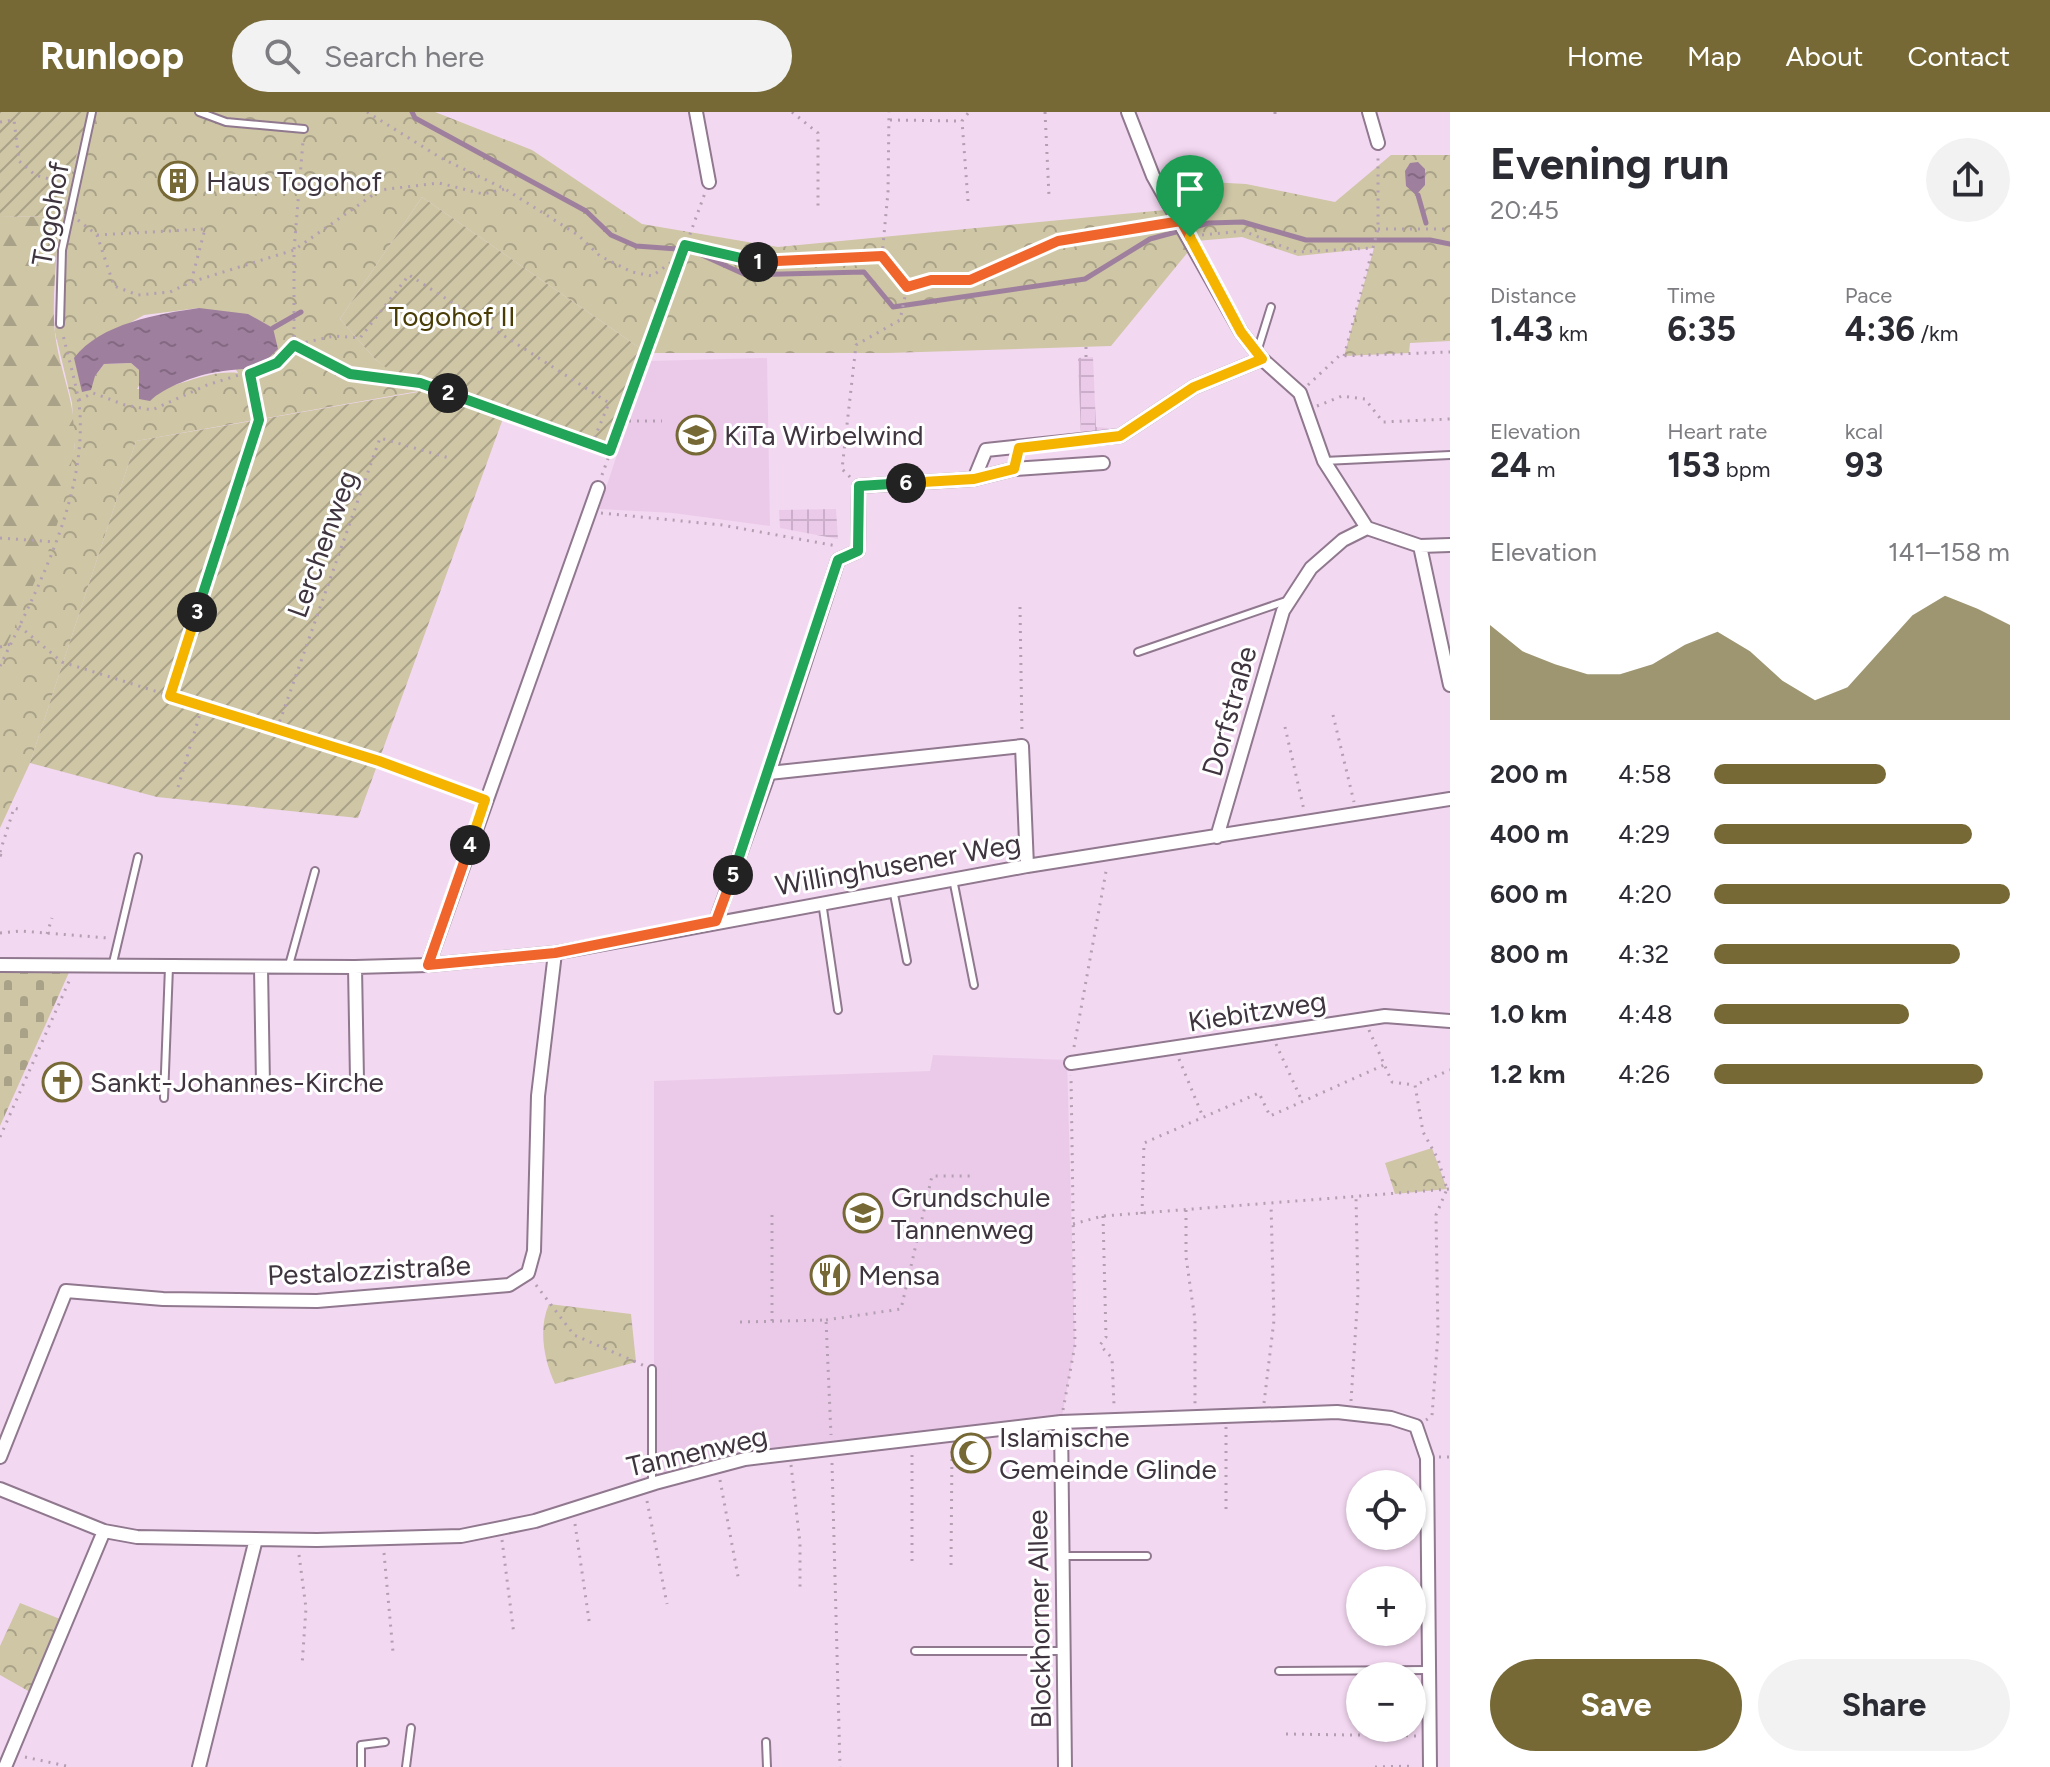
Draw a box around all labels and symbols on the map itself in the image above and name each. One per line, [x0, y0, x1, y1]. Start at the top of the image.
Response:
pin [1156, 155, 1224, 237]
street label: Togohof [24, 159, 76, 269]
building icon: Haus Togohof [157, 160, 199, 202]
place label: Haus Togohof [206, 164, 382, 198]
pin: 1 [738, 242, 778, 282]
park label: Togohof II [389, 299, 515, 333]
pin: 2 [428, 373, 468, 413]
school or university icon: KiTa Wirbelwind [675, 414, 717, 456]
place label: KiTa Wirbelwind [724, 418, 924, 452]
pin: 6 [886, 463, 926, 503]
street label: Lerchenweg [280, 466, 364, 622]
pin: 3 [177, 592, 217, 632]
street label: Dorfstraße [1194, 642, 1264, 780]
pin: 4 [450, 825, 490, 865]
street label: Willinghusener Weg [773, 826, 1023, 902]
pin: 5 [713, 855, 753, 895]
street label: Kiebitzweg [1185, 983, 1329, 1039]
church icon: Sankt-Johannes-Kirche [41, 1061, 83, 1103]
place label: Sankt-Johannes-Kirche [90, 1065, 384, 1099]
place label: Grundschule Tannenweg [891, 1180, 1050, 1246]
school or university icon: Grundschule Tannenweg [842, 1192, 884, 1234]
street label: Pestalozzistraße [266, 1248, 472, 1292]
restaurant icon: Mensa [809, 1254, 851, 1296]
place label: Mensa [858, 1258, 940, 1292]
street label: Tannenweg [623, 1418, 771, 1484]
place label: Islamische Gemeinde Glinde [999, 1420, 1217, 1486]
mosque icon: Islamische Gemeinde Glinde [950, 1432, 992, 1474]
street label: Blockhorner Allee [1020, 1509, 1058, 1729]

